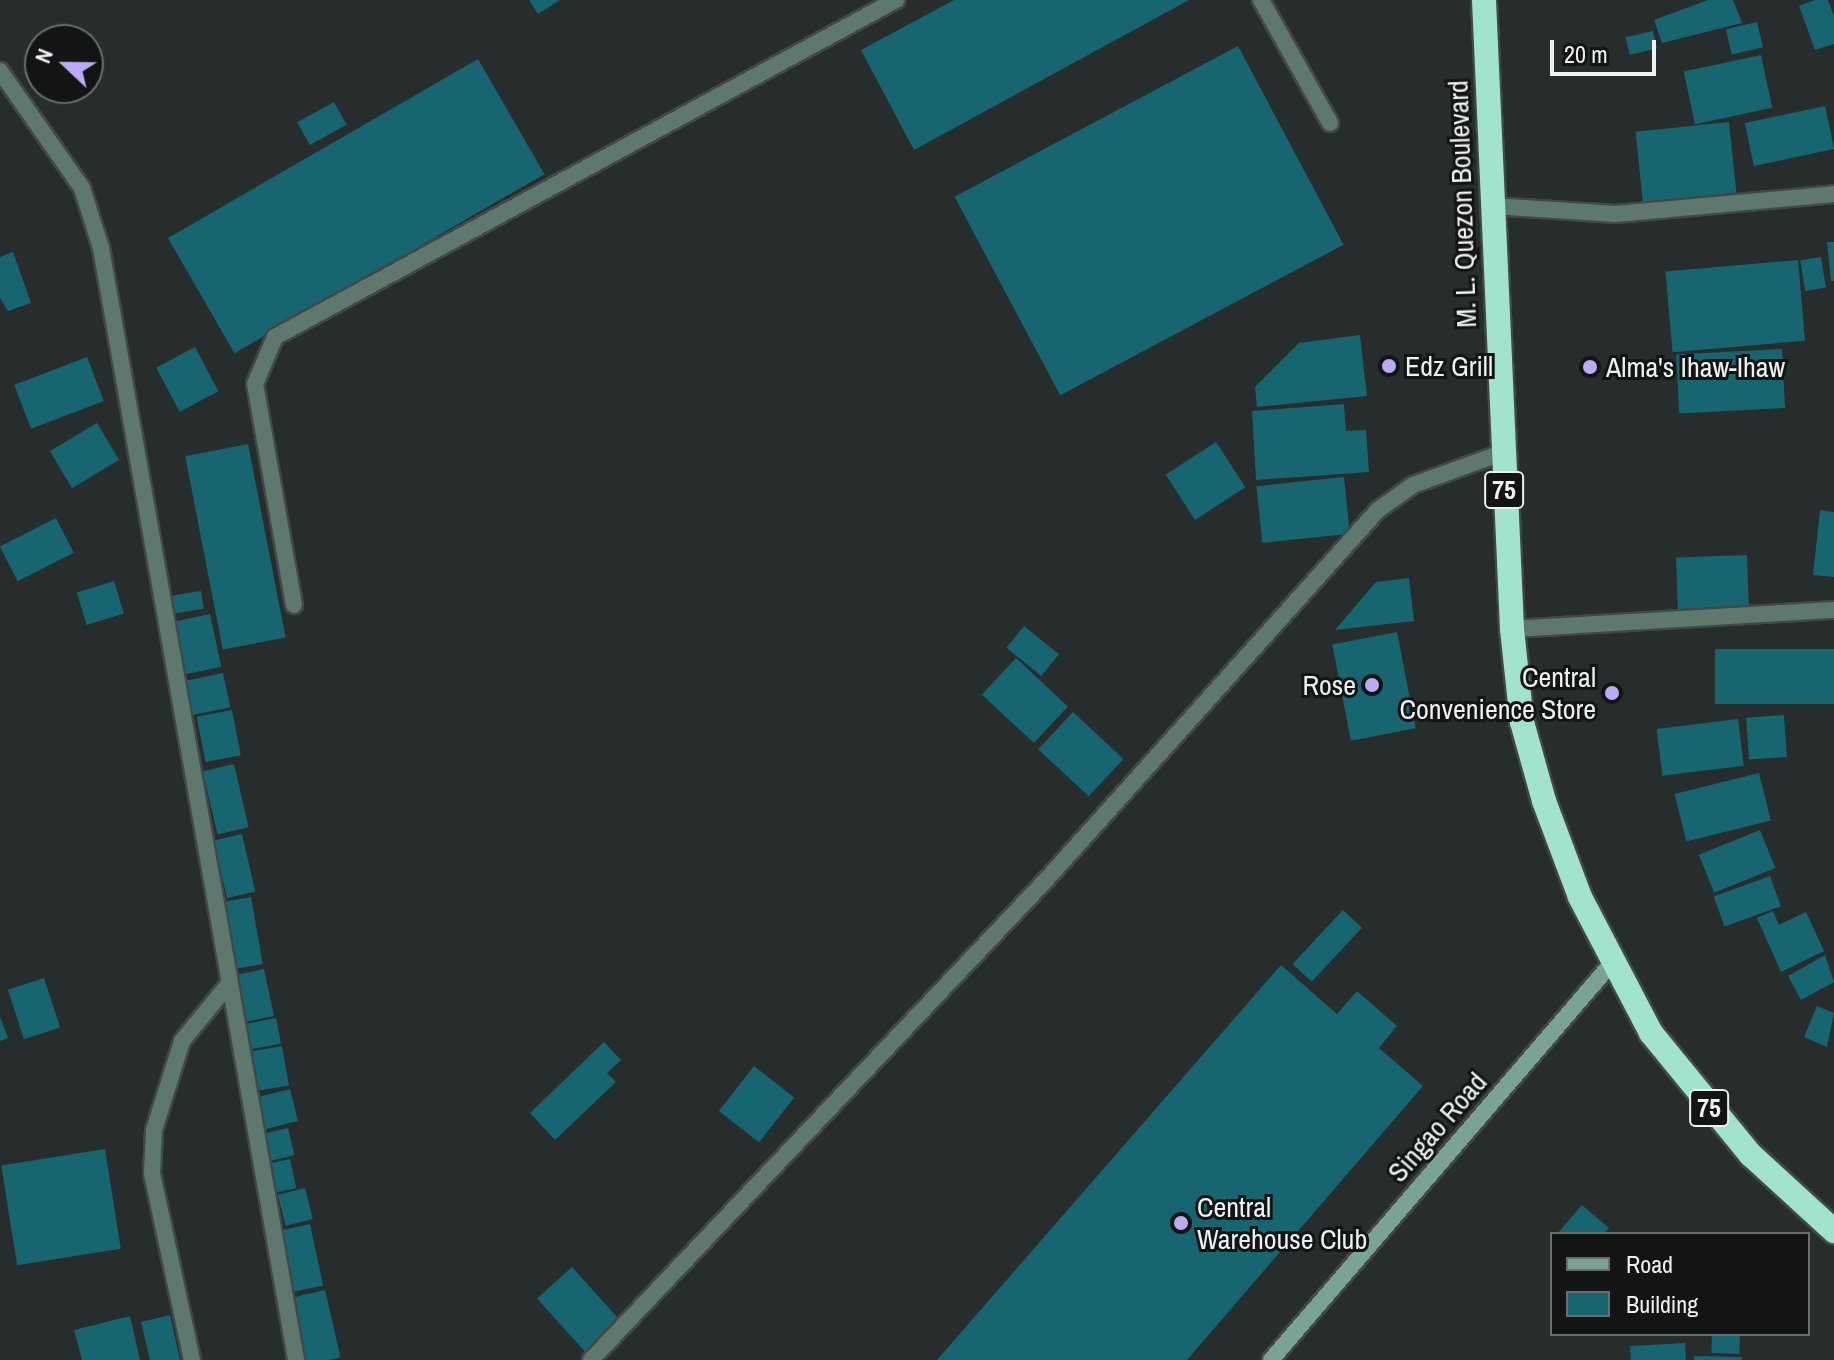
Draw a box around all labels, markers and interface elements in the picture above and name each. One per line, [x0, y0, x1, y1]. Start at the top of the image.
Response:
north arrow [24, 24, 104, 104]
scale bar [1554, 24, 1660, 74]
text: 20 m [1564, 38, 1608, 70]
text: N [27, 44, 60, 67]
street label: M. L. Quezon Boulevard [1441, 80, 1483, 328]
place label: Edz Grill [1405, 349, 1493, 383]
place label: Alma's Ihaw-Ihaw [1606, 350, 1785, 384]
marker: Edz Grill [1380, 357, 1398, 375]
marker: Alma's Ihaw-Ihaw [1581, 358, 1599, 376]
road number: 75 [1484, 468, 1524, 512]
place label: Central Convenience Store [1399, 660, 1596, 726]
place label: Rose [1302, 668, 1356, 702]
marker: Rose [1363, 676, 1381, 694]
marker: Central Convenience Store [1603, 684, 1621, 702]
street label: Singao Road [1380, 1065, 1494, 1189]
road number: 75 [1689, 1086, 1729, 1130]
place label: Central Warehouse Club [1197, 1190, 1367, 1256]
marker: Central Warehouse Club [1172, 1214, 1190, 1232]
legend [1550, 1232, 1810, 1336]
text: Road [1626, 1248, 1673, 1280]
text: Building [1626, 1288, 1698, 1320]

